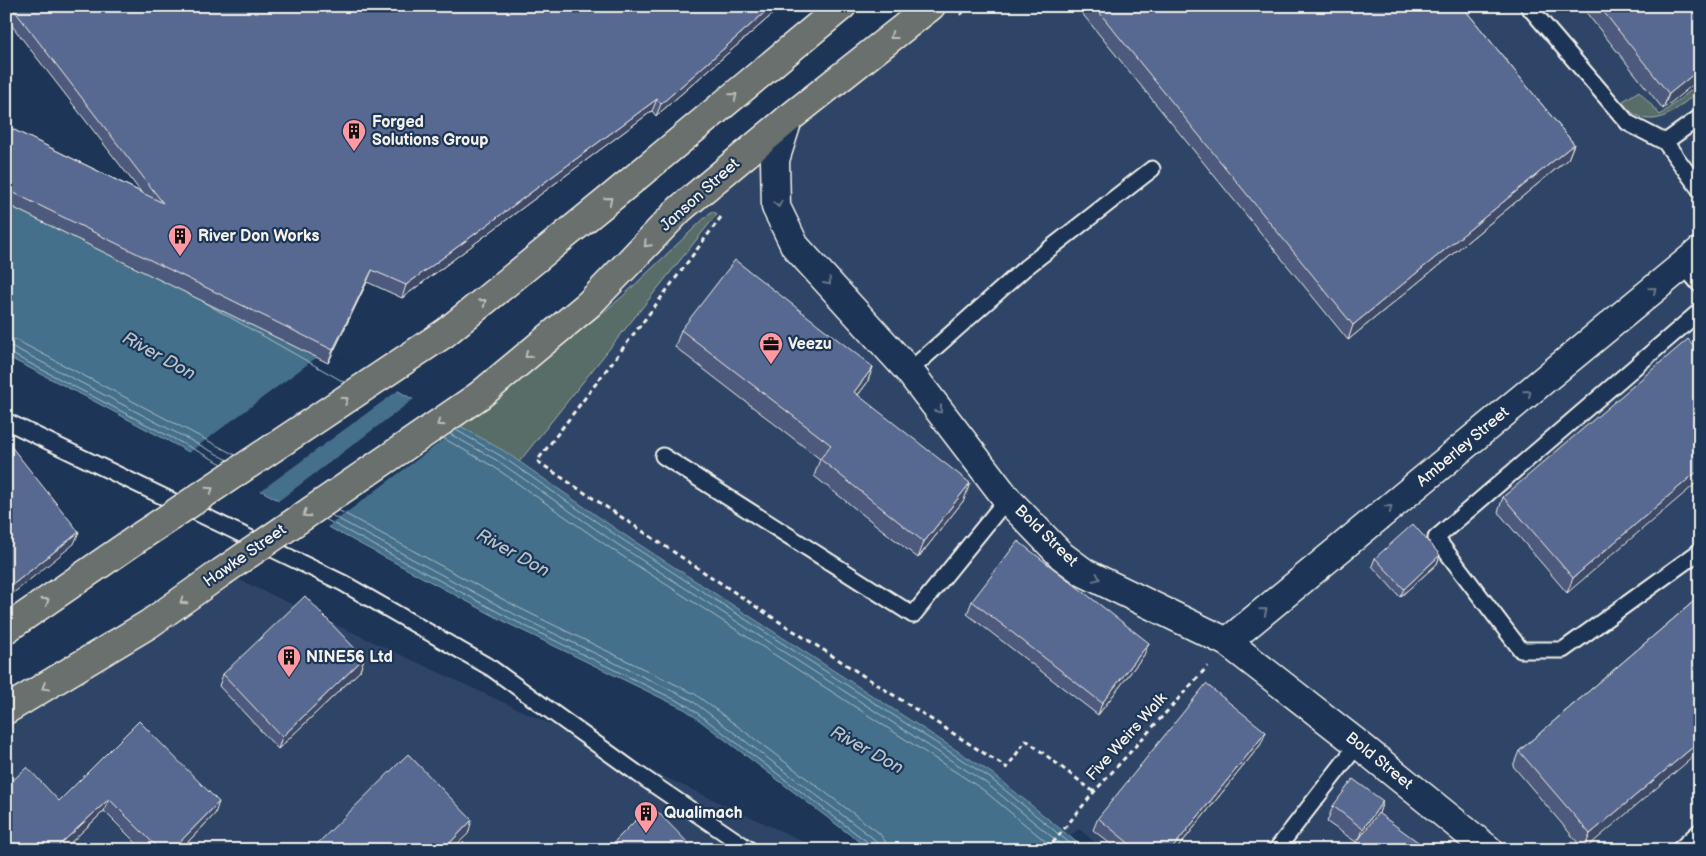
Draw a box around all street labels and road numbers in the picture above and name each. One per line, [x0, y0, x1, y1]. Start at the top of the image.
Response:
street label: Janson Street [656, 154, 744, 236]
street label: Amberley Street [1413, 403, 1513, 491]
street label: Bold Street [1010, 501, 1082, 571]
street label: Hawke Street [200, 520, 290, 591]
street label: Five Weirs Walk [1083, 689, 1172, 785]
street label: Bold Street [1342, 728, 1416, 794]

